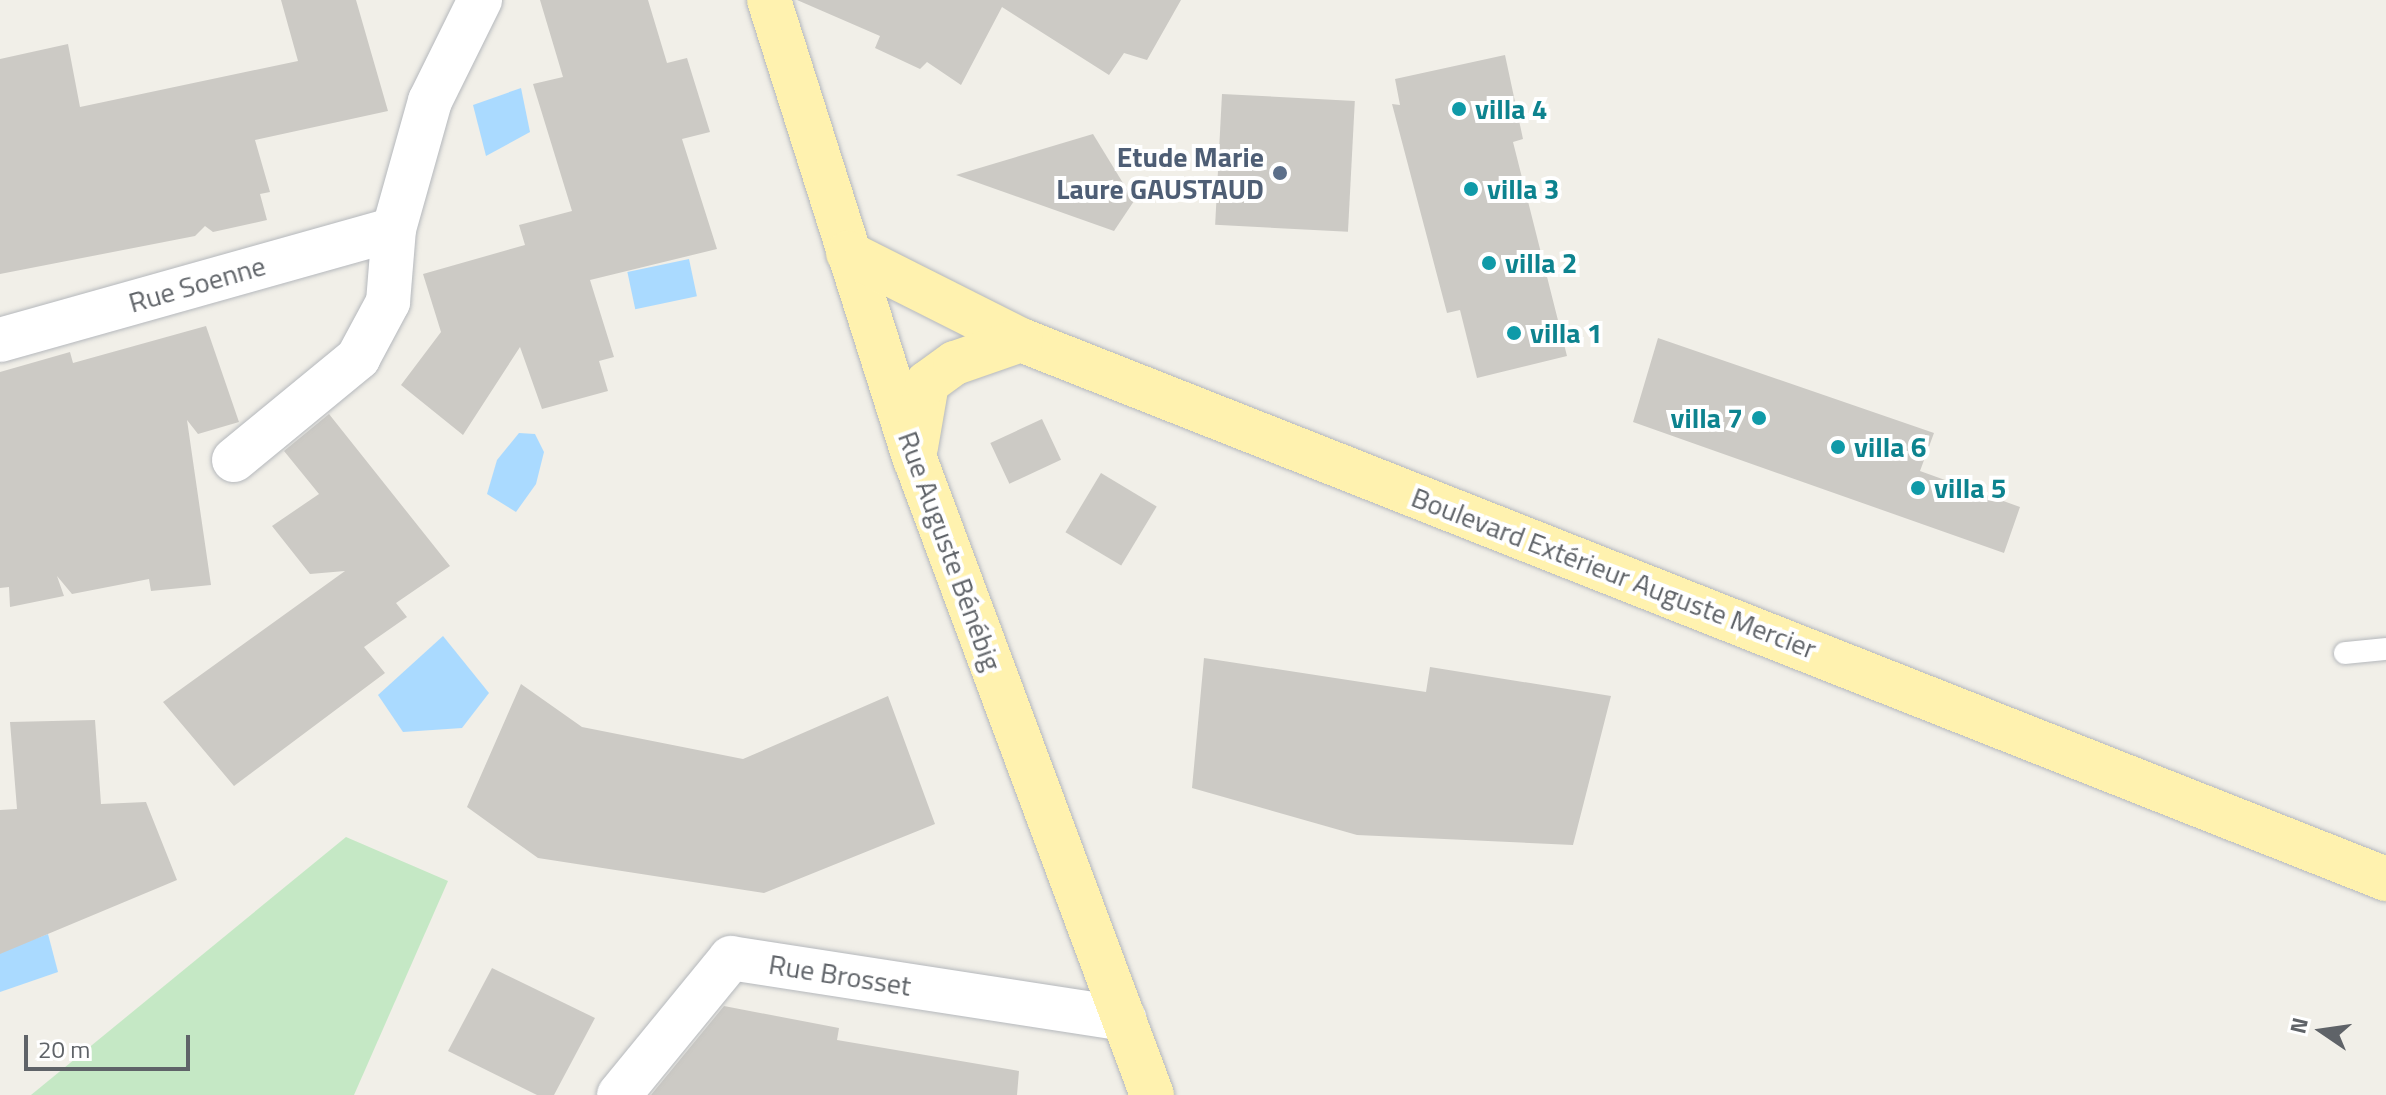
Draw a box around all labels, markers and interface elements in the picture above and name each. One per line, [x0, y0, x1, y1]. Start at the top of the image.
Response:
place label: villa 4 [1475, 92, 1547, 126]
marker: villa 4 [1450, 100, 1468, 118]
place label: Etude Marie Laure GAUSTAUD [1056, 140, 1264, 206]
marker: Etude Marie Laure GAUSTAUD [1271, 164, 1289, 182]
place label: villa 3 [1487, 172, 1559, 206]
marker: villa 3 [1462, 180, 1480, 198]
place label: villa 2 [1505, 246, 1577, 280]
street label: Rue Soenne [125, 248, 269, 320]
marker: villa 2 [1480, 254, 1498, 272]
place label: villa 1 [1530, 316, 1602, 350]
marker: villa 1 [1505, 324, 1523, 342]
place label: villa 7 [1671, 401, 1743, 435]
marker: villa 7 [1750, 409, 1768, 427]
street label: Rue Auguste Bénébig [891, 427, 1009, 675]
place label: villa 6 [1854, 430, 1926, 464]
marker: villa 6 [1829, 438, 1847, 456]
place label: villa 5 [1934, 471, 2006, 505]
marker: villa 5 [1909, 479, 1927, 497]
street label: Boulevard Extérieur Auguste Mercier [1407, 480, 1821, 666]
street label: Rue Brosset [766, 947, 914, 1003]
north arrow [2282, 991, 2362, 1071]
text: N [2280, 1014, 2317, 1037]
scale bar [28, 1019, 194, 1069]
text: 20 m [38, 1031, 90, 1067]

